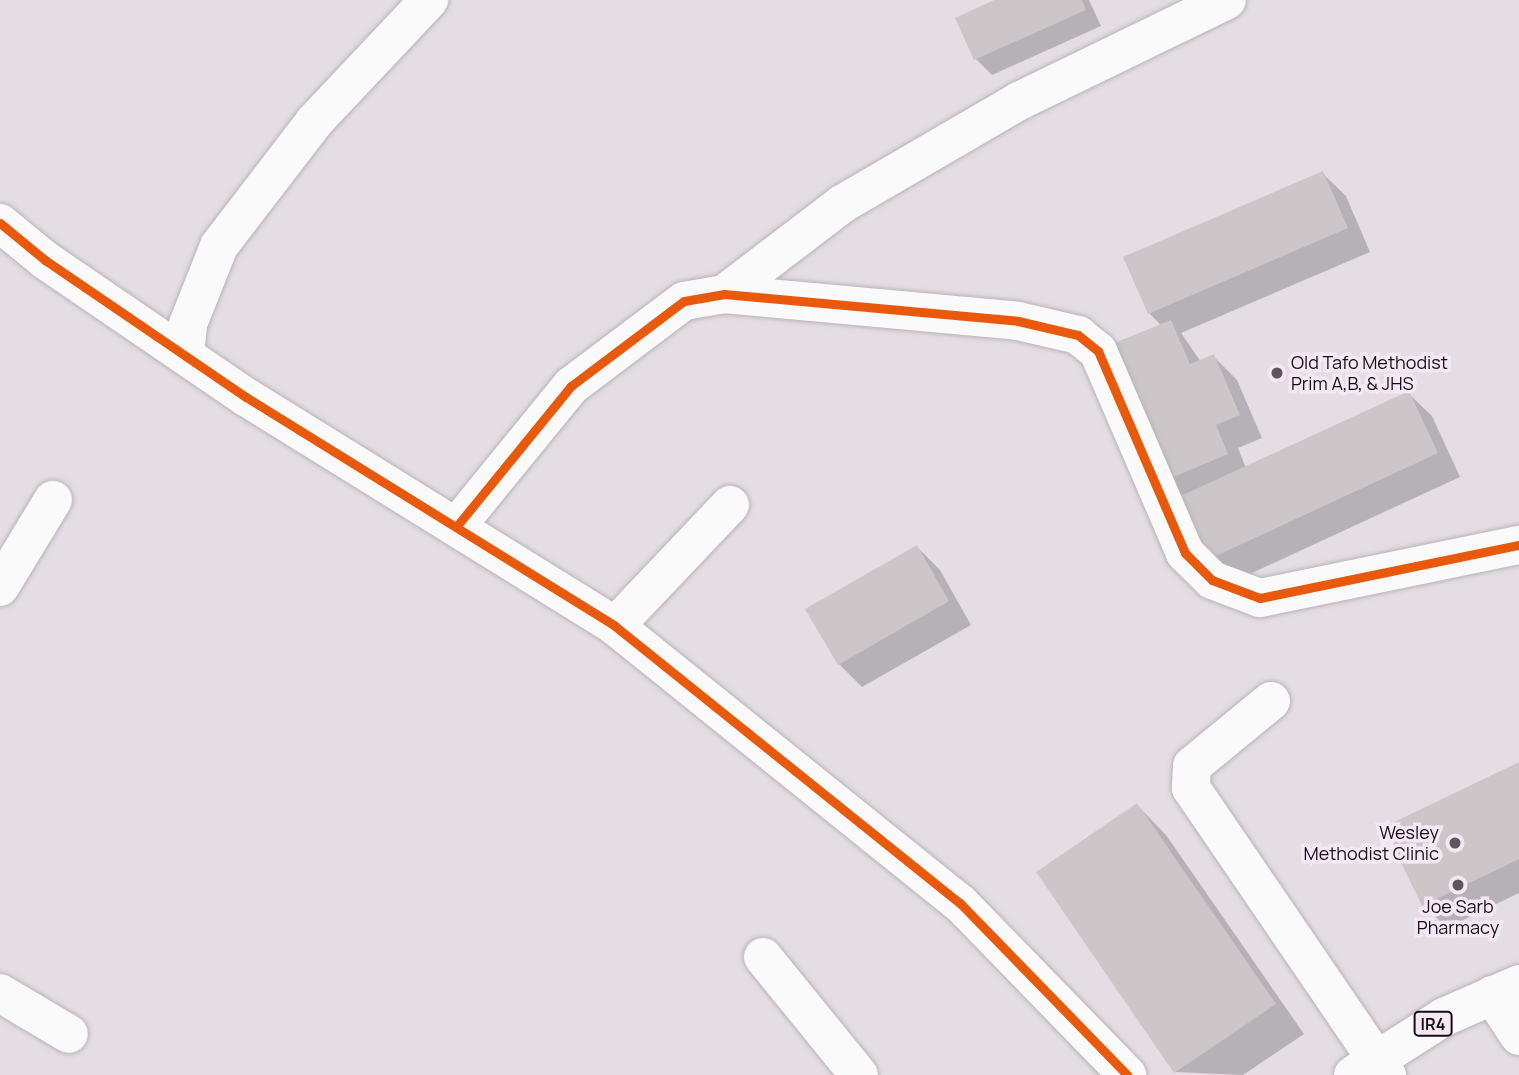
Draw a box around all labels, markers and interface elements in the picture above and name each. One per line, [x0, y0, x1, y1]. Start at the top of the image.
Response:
place label: Old Tafo Methodist Prim A,B, & JHS [1291, 352, 1448, 394]
marker: Old Tafo Methodist Prim A,B, & JHS [1269, 365, 1285, 381]
place label: Wesley Methodist Clinic [1304, 822, 1439, 864]
marker: Wesley Methodist Clinic [1445, 833, 1465, 853]
marker: Joe Sarb Pharmacy [1450, 877, 1466, 893]
place label: Joe Sarb Pharmacy [1417, 896, 1499, 939]
road number: IR4 [1412, 1012, 1454, 1036]

